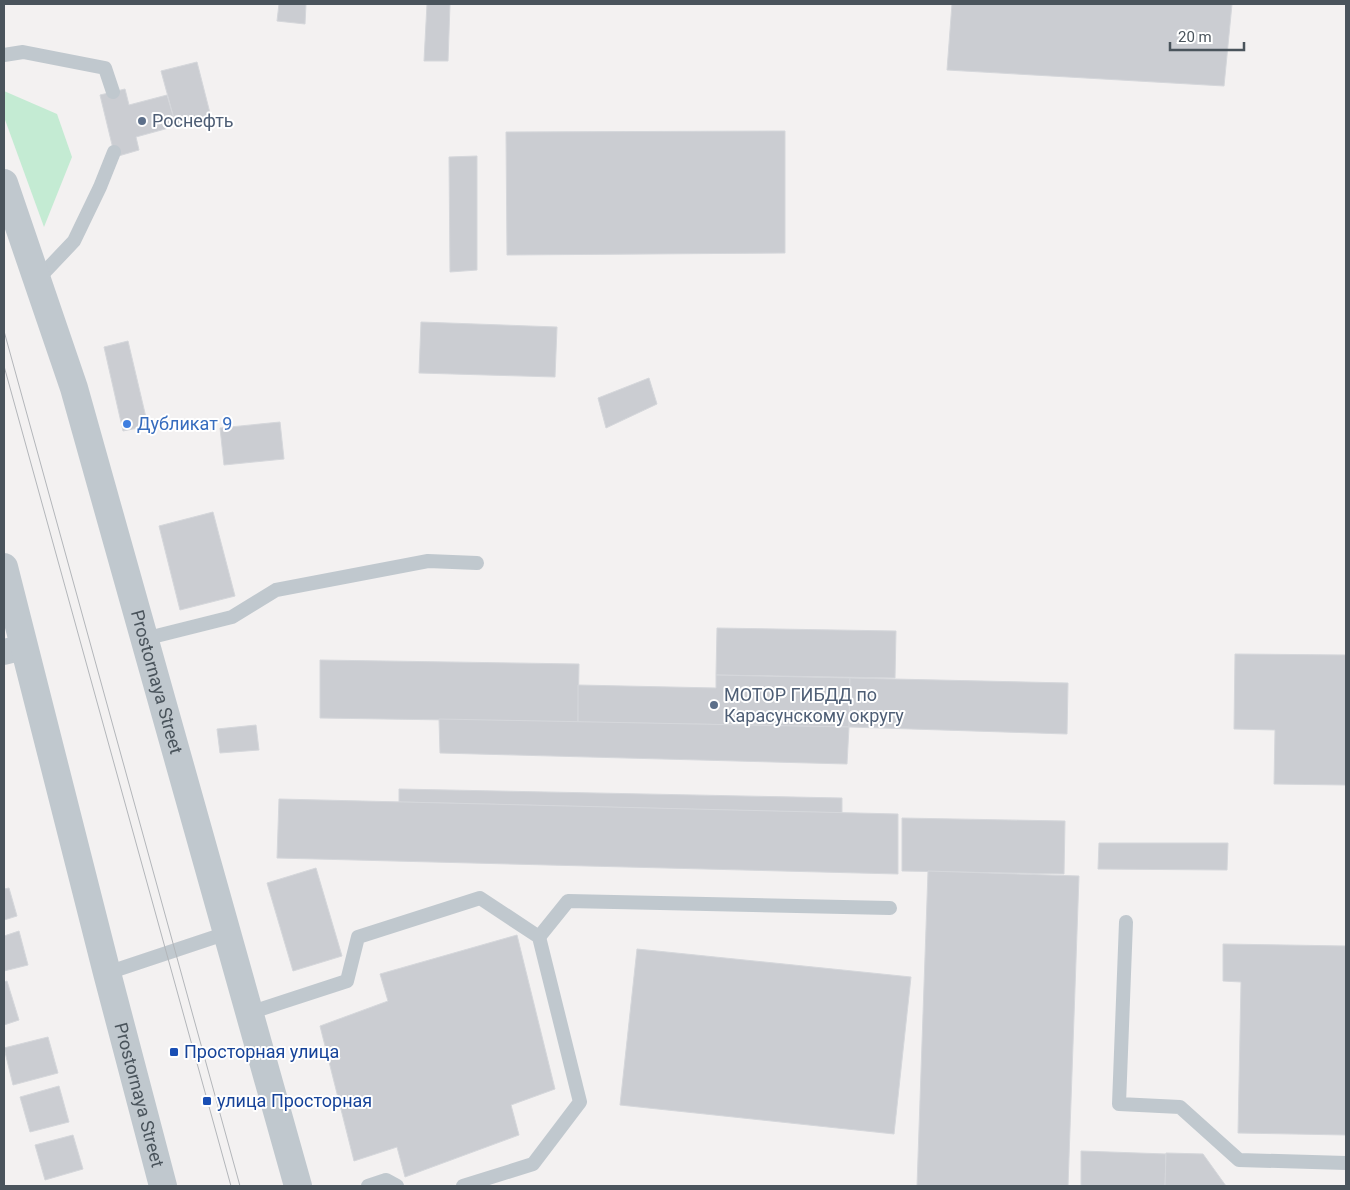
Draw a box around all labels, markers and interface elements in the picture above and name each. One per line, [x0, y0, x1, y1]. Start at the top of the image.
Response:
scale bar [1170, 20, 1244, 52]
text: 20 m [1178, 28, 1212, 46]
place label: Роснефть [152, 110, 234, 131]
marker: Роснефть [136, 115, 148, 127]
place label: Дубликат 9 [137, 413, 232, 434]
marker: Дубликат 9 [121, 418, 133, 430]
street label: Prostornaya Street [127, 607, 187, 756]
place label: МОТОР ГИБДД по Карасунскому округу [724, 684, 904, 726]
marker: МОТОР ГИБДД по Карасунскому округу [708, 699, 720, 711]
street label: Prostornaya Street [110, 1020, 169, 1170]
place label: Просторная улица [184, 1041, 339, 1062]
marker: Просторная улица [168, 1046, 180, 1058]
place label: улица Просторная [217, 1090, 372, 1111]
marker: улица Просторная [201, 1095, 213, 1107]

